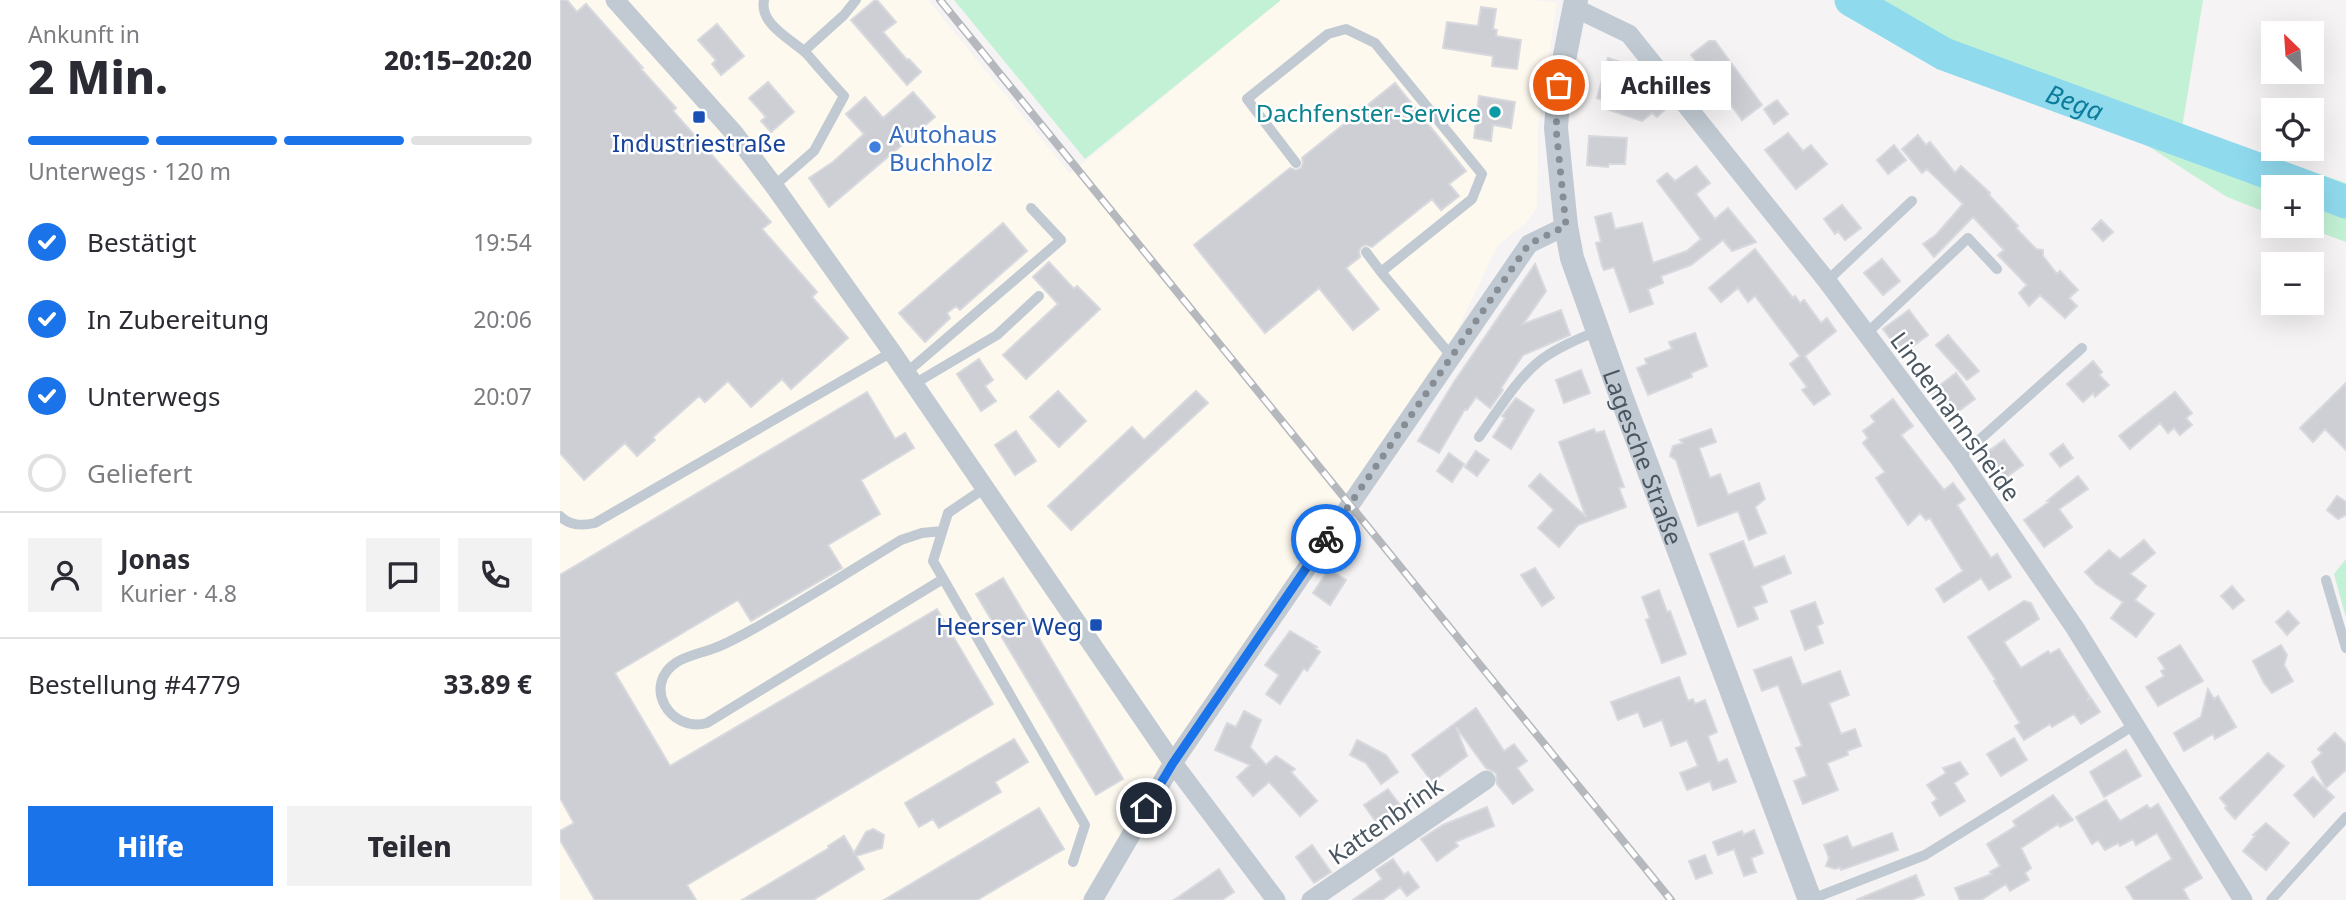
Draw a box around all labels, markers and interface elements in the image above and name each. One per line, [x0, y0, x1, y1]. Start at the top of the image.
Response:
text: Ankunft in [28, 18, 140, 50]
north arrow [2261, 21, 2324, 84]
map controls [2261, 21, 2324, 315]
text: 20:15–20:20 [384, 42, 532, 78]
text: 2 Min. [28, 45, 168, 107]
pin [1529, 55, 1589, 115]
callout: Achilles [1601, 60, 1730, 110]
icon: bag [1540, 66, 1578, 104]
text: Achilles [1621, 69, 1711, 101]
water label: Bega [2041, 75, 2109, 129]
place label: Dachfenster-Service [1256, 96, 1481, 129]
button: locate [2261, 98, 2324, 161]
marker: Dachfenster-Service [1487, 104, 1503, 120]
marker: Industriestraße [691, 109, 707, 125]
place label: Autohaus Buchholz [889, 117, 997, 178]
place label: Industriestraße [612, 126, 786, 159]
marker: Autohaus Buchholz [867, 139, 883, 155]
text: Unterwegs · 120 m [28, 155, 231, 187]
button: + [2261, 175, 2324, 238]
icon: check [28, 223, 66, 261]
text: Bestätigt [87, 224, 196, 260]
text: 19:54 [473, 226, 532, 258]
button: − [2261, 252, 2324, 315]
icon: check [28, 300, 66, 338]
text: In Zubereitung [87, 301, 269, 337]
text: 20:06 [473, 303, 532, 335]
street label: Lindemannsheide [1883, 325, 2029, 507]
street label: Lagesche Straße [1596, 364, 1692, 549]
icon: check [28, 377, 66, 415]
text: Unterwegs [87, 378, 220, 414]
text: 20:07 [473, 380, 532, 412]
text: Geliefert [87, 455, 192, 491]
courier [1291, 504, 1361, 574]
icon: bike [1307, 520, 1345, 558]
button: person [28, 538, 102, 612]
button: chat [366, 538, 440, 612]
button: phone [458, 538, 532, 612]
text: Jonas [120, 541, 190, 577]
text: Kurier · 4.8 [120, 577, 237, 609]
place label: Heerser Weg [936, 609, 1082, 642]
marker: Heerser Weg [1088, 617, 1104, 633]
text: Bestellung #4779 [28, 666, 241, 702]
text: 33.89 € [444, 666, 532, 702]
street label: Kattenbrink [1321, 768, 1449, 872]
pin [1116, 778, 1176, 838]
icon: home [1127, 789, 1165, 827]
button: Hilfe [28, 806, 273, 886]
button: Teilen [287, 806, 532, 886]

